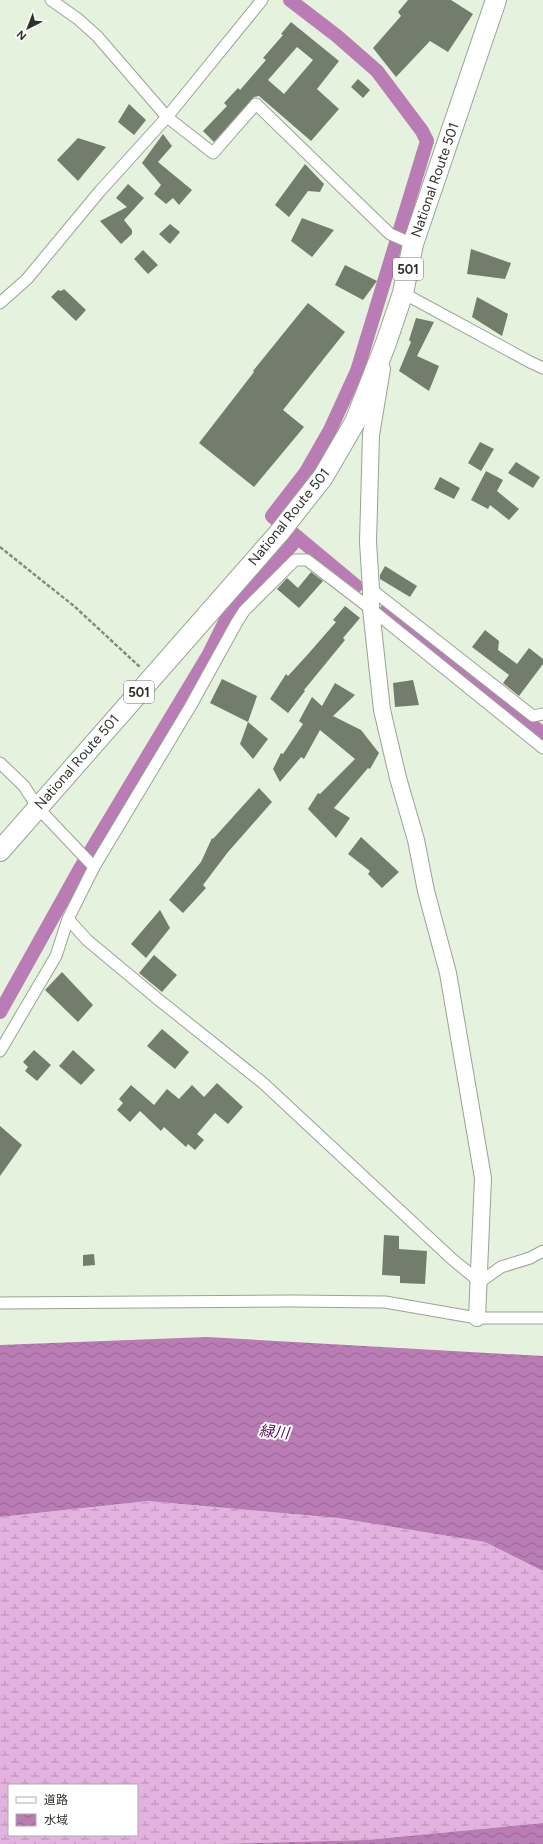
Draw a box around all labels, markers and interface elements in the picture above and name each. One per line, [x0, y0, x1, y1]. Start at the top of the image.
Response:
north arrow [8, 8, 48, 48]
text: N [14, 27, 29, 43]
street label: National Route 501 [407, 121, 463, 239]
road number: 501 [393, 258, 423, 280]
street label: National Route 501 [245, 465, 333, 569]
road number: 501 [124, 681, 154, 703]
street label: National Route 501 [31, 711, 123, 813]
water label: 緑川 [258, 1421, 292, 1443]
legend [8, 1784, 138, 1836]
text: 道路 [44, 1793, 68, 1807]
text: 水域 [44, 1813, 68, 1827]

